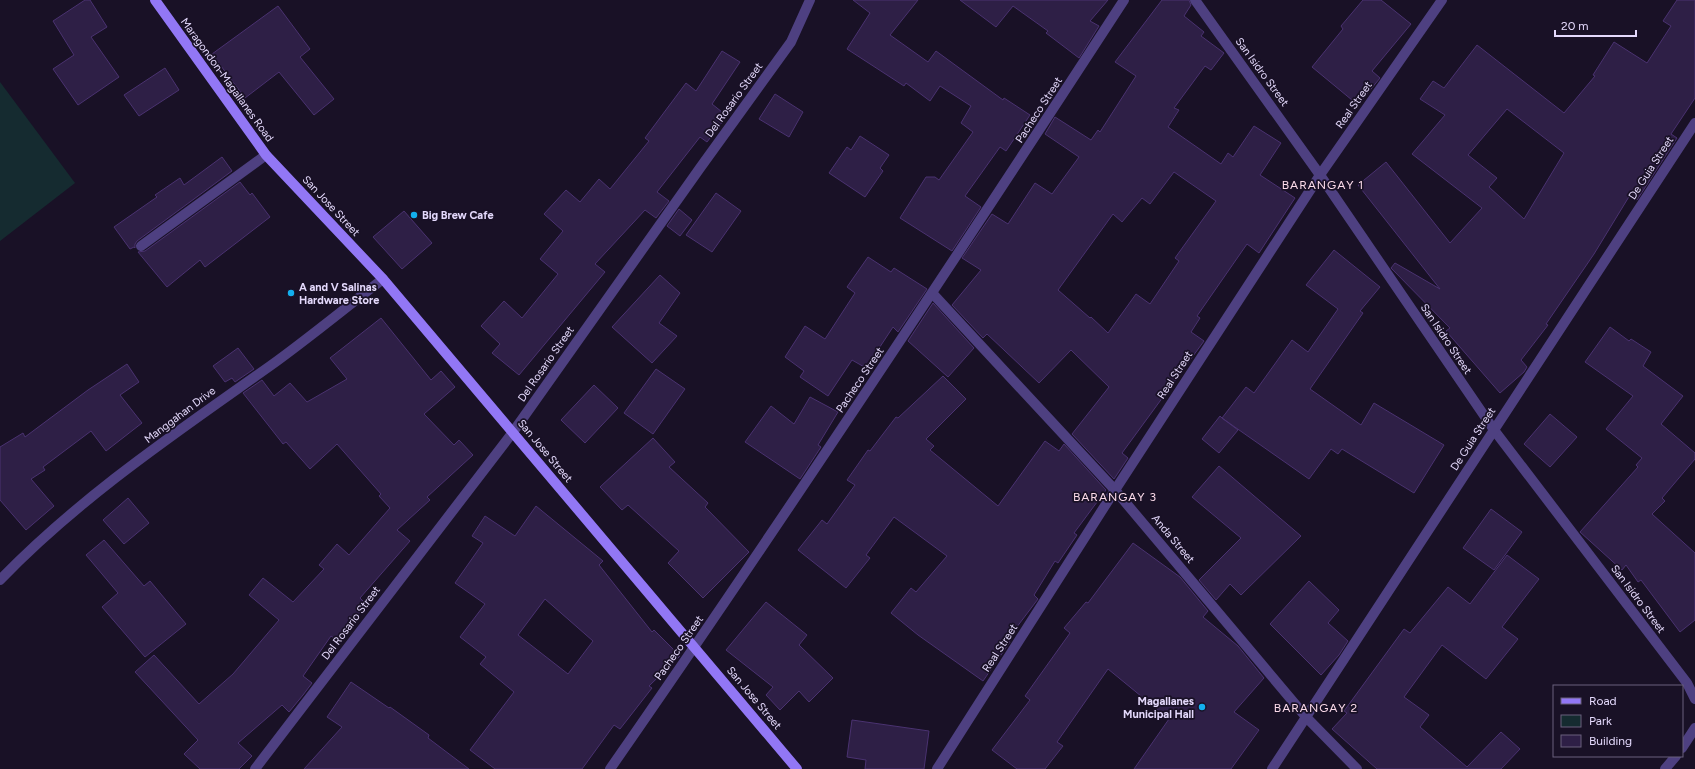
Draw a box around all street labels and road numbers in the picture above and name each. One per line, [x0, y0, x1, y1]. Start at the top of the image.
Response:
street label: Maragondon-Magallanes Road [178, 16, 276, 144]
street label: San Isidro Street [1233, 35, 1291, 109]
street label: Del Rosario Street [703, 60, 765, 140]
street label: Pacheco Street [1013, 75, 1065, 145]
street label: Real Street [1333, 79, 1375, 131]
street label: De Guia Street [1626, 134, 1676, 202]
street label: San Jose Street [300, 173, 362, 239]
street label: San Isidro Street [1418, 301, 1474, 377]
street label: Del Rosario Street [515, 324, 577, 404]
street label: Pacheco Street [833, 345, 887, 415]
street label: Real Street [1155, 349, 1195, 401]
street label: Manggahan Drive [142, 384, 218, 446]
street label: De Guia Street [1448, 405, 1498, 473]
street label: San Jose Street [515, 417, 575, 485]
street label: Anda Street [1149, 512, 1197, 566]
street label: San Isidro Street [1608, 562, 1668, 636]
street label: Del Rosario Street [319, 584, 383, 662]
street label: Pacheco Street [652, 613, 706, 683]
street label: Real Street [980, 622, 1020, 674]
street label: San Jose Street [724, 664, 784, 732]

